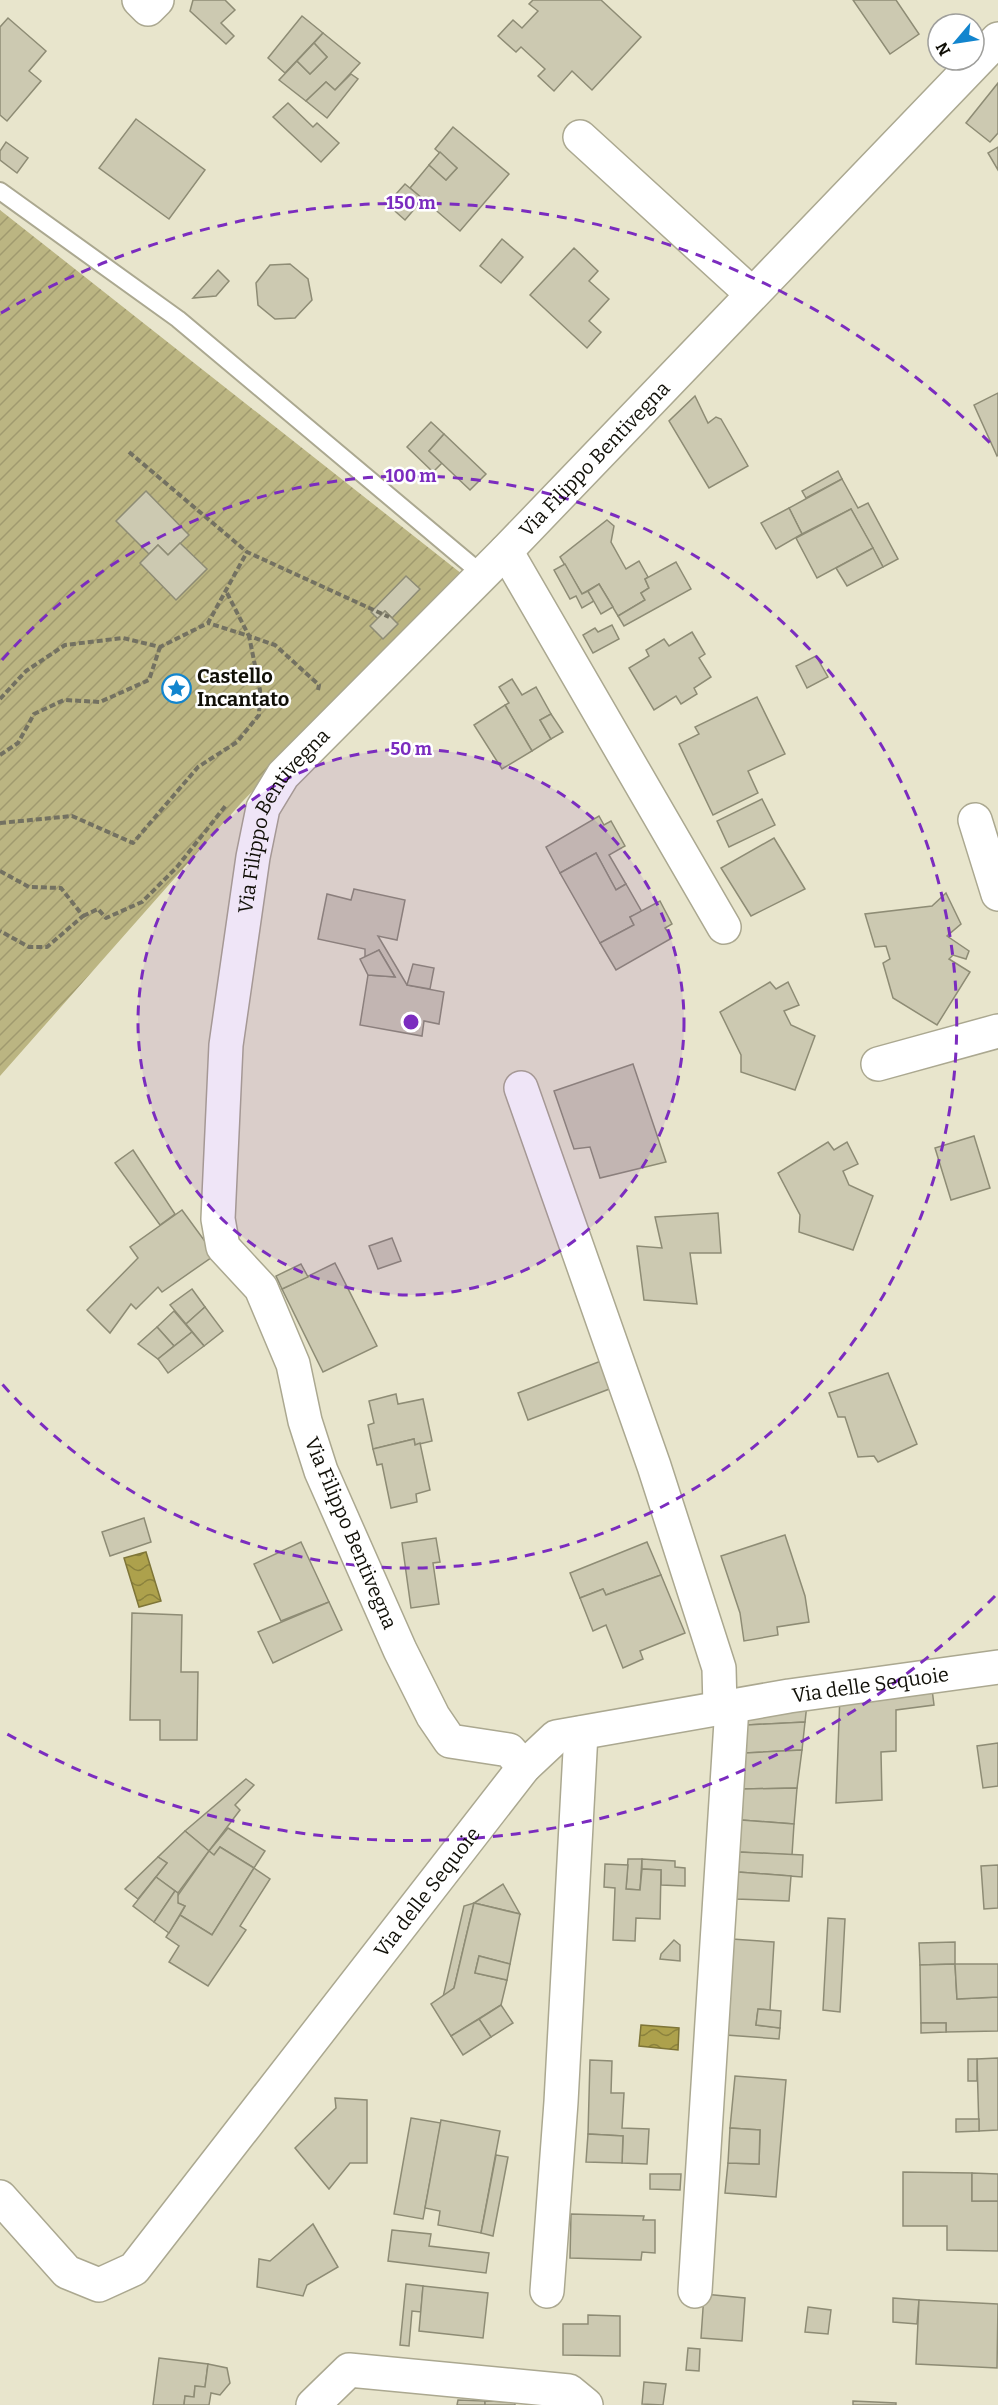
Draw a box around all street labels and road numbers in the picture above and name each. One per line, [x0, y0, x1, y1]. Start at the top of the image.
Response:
street label: Via Filippo Bentivegna [514, 376, 675, 542]
street label: Via Filippo Bentivegna [233, 723, 335, 915]
street label: Via Filippo Bentivegna [300, 1433, 402, 1633]
street label: Via delle Sequoie [791, 1662, 950, 1707]
street label: Via delle Sequoie [369, 1822, 485, 1962]

